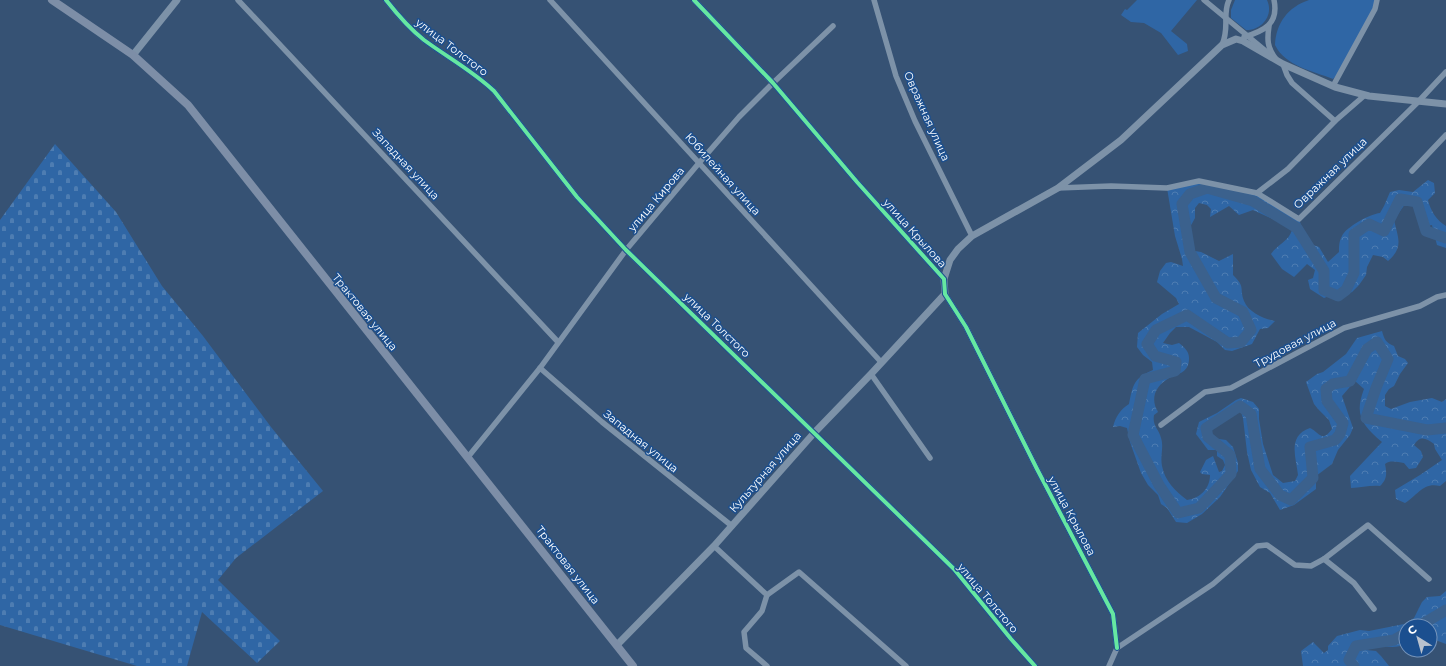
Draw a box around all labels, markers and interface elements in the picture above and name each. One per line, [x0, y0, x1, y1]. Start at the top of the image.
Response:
street label: улица Толстого [412, 15, 491, 79]
street label: Овражная улица [901, 69, 953, 163]
street label: Западная улица [370, 126, 442, 202]
street label: Юбилейная улица [682, 130, 764, 218]
street label: Овражная улица [1290, 134, 1370, 212]
street label: улица Кирова [624, 164, 687, 235]
street label: улица Крылова [880, 195, 950, 270]
street label: Трактовая улица [330, 271, 400, 353]
street label: улица Толстого [680, 289, 753, 360]
street label: Трудовая улица [1252, 316, 1338, 370]
street label: Западная улица [601, 407, 681, 475]
street label: Культурная улица [726, 429, 804, 515]
street label: улица Крылова [1045, 473, 1099, 558]
street label: Трактовая улица [533, 523, 603, 607]
street label: улица Толстого [954, 559, 1021, 636]
north arrow [1398, 618, 1438, 658]
text: С [1405, 622, 1419, 638]

